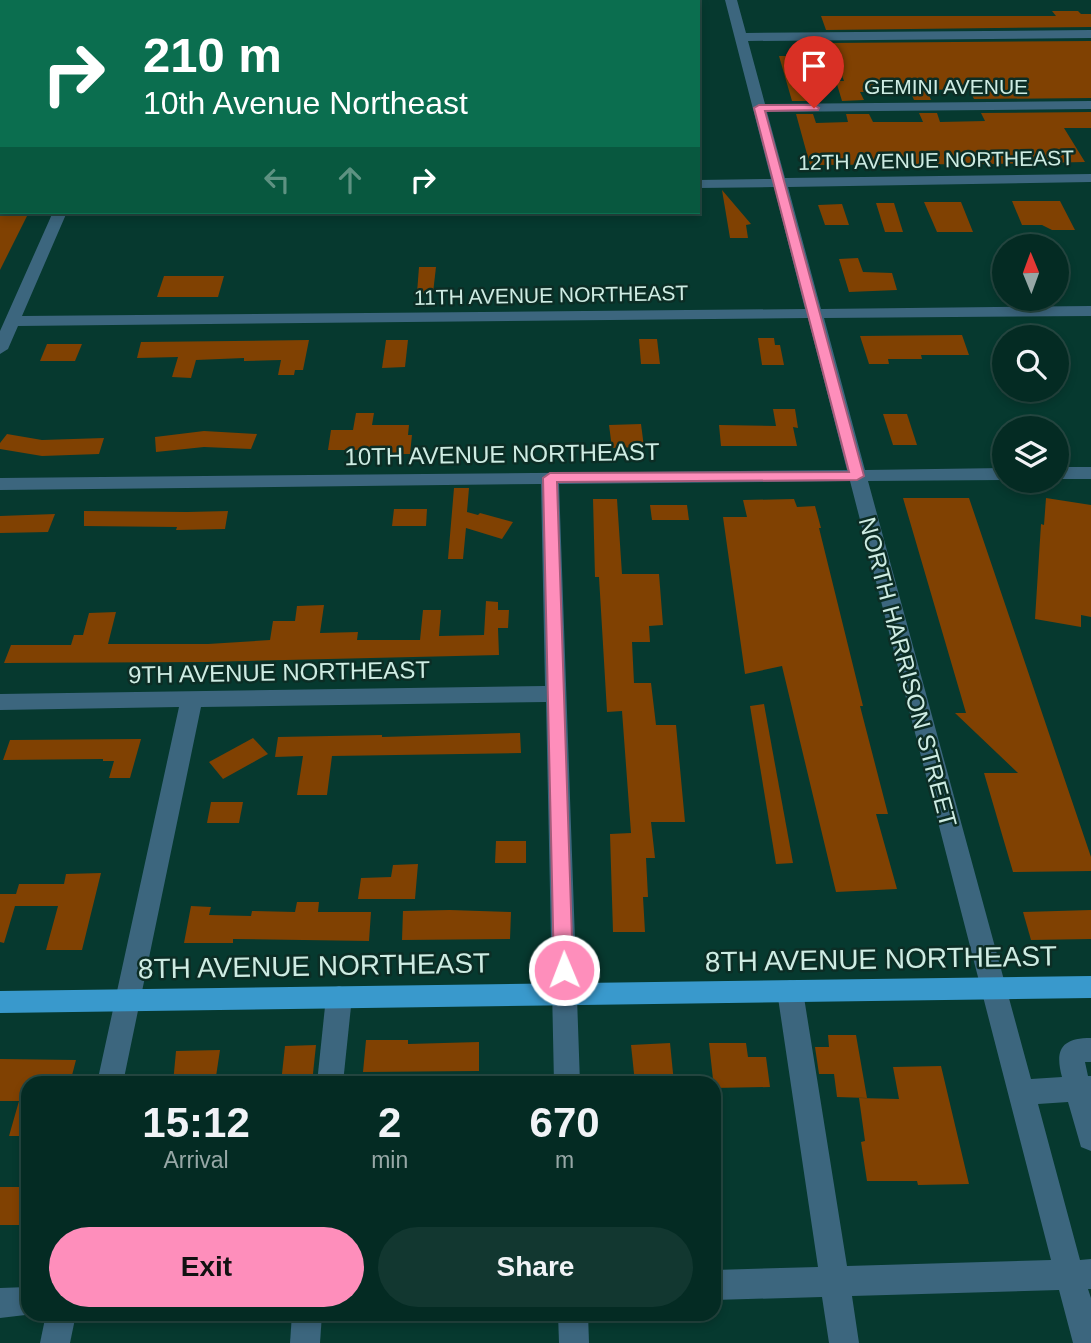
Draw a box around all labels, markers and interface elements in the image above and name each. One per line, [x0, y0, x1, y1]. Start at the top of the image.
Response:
icon: right [28, 28, 119, 119]
text: 210 m [143, 28, 282, 82]
pin [784, 36, 844, 108]
icon: arrive [795, 47, 833, 85]
street label: GEMINI AVENUE [864, 75, 1028, 98]
text: 10th Avenue Northeast [143, 85, 468, 121]
street label: 12TH AVENUE NORTHEAST [798, 146, 1074, 174]
icon: left [258, 161, 296, 199]
icon: ahead [331, 161, 369, 199]
icon: right [404, 161, 442, 199]
north arrow [992, 234, 1069, 312]
map controls [992, 234, 1069, 493]
street label: 11TH AVENUE NORTHEAST [414, 281, 688, 309]
button: search [992, 325, 1069, 402]
button: layers [992, 416, 1069, 493]
street label: 10TH AVENUE NORTHEAST [344, 438, 660, 470]
street label: NORTH HARRISON STREET [854, 514, 962, 830]
street label: 9TH AVENUE NORTHEAST [128, 656, 430, 688]
position arrow [527, 933, 601, 1007]
street label: 8TH AVENUE NORTHEAST [705, 940, 1057, 978]
street label: 8TH AVENUE NORTHEAST [138, 947, 490, 985]
text: 15:12 [142, 1099, 250, 1146]
text: 2 [378, 1099, 401, 1146]
text: 670 [530, 1099, 600, 1146]
text: Arrival [163, 1147, 229, 1173]
text: min [371, 1147, 408, 1173]
text: m [555, 1147, 574, 1173]
button: Exit [49, 1227, 364, 1307]
button: Share [378, 1227, 693, 1307]

